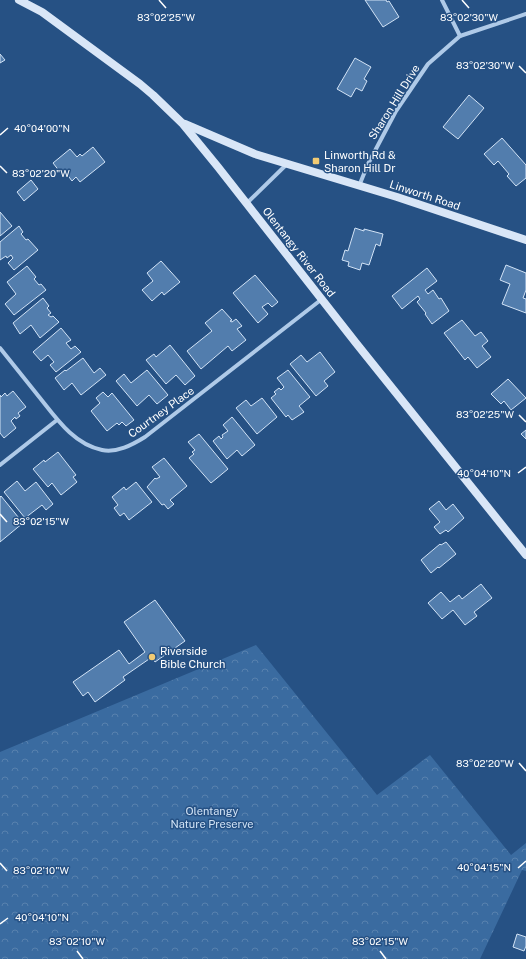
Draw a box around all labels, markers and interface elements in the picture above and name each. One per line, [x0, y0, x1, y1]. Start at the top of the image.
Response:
text: 83°02'25"W [137, 11, 195, 23]
text: 83°02'30"W [440, 11, 498, 23]
text: 83°02'30"W [456, 59, 514, 71]
street label: Sharon Hill Drive [366, 62, 422, 142]
text: 40°04'00"N [14, 122, 70, 134]
place label: Linworth Rd & Sharon Hill Dr [324, 149, 396, 174]
marker: Linworth Rd & Sharon Hill Dr [311, 156, 321, 166]
text: 83°02'20"W [12, 167, 70, 179]
street label: Linworth Road [388, 178, 462, 212]
street label: Olentangy River Road [260, 205, 338, 299]
street label: Courtney Place [126, 384, 196, 440]
text: 83°02'25"W [456, 408, 514, 420]
text: 40°04'10"N [457, 467, 511, 479]
text: 83°02'15"W [13, 515, 70, 527]
place label: Riverside Bible Church [160, 645, 225, 670]
marker: Riverside Bible Church [147, 652, 157, 662]
text: 83°02'20"W [456, 757, 514, 769]
park label: Olentangy Nature Preserve [170, 805, 254, 830]
text: 40°04'15"N [457, 861, 511, 873]
text: 83°02'10"W [13, 864, 69, 876]
text: 40°04'10"N [15, 911, 69, 923]
text: 83°02'10"W [49, 935, 105, 947]
text: 83°02'15"W [352, 935, 409, 947]

